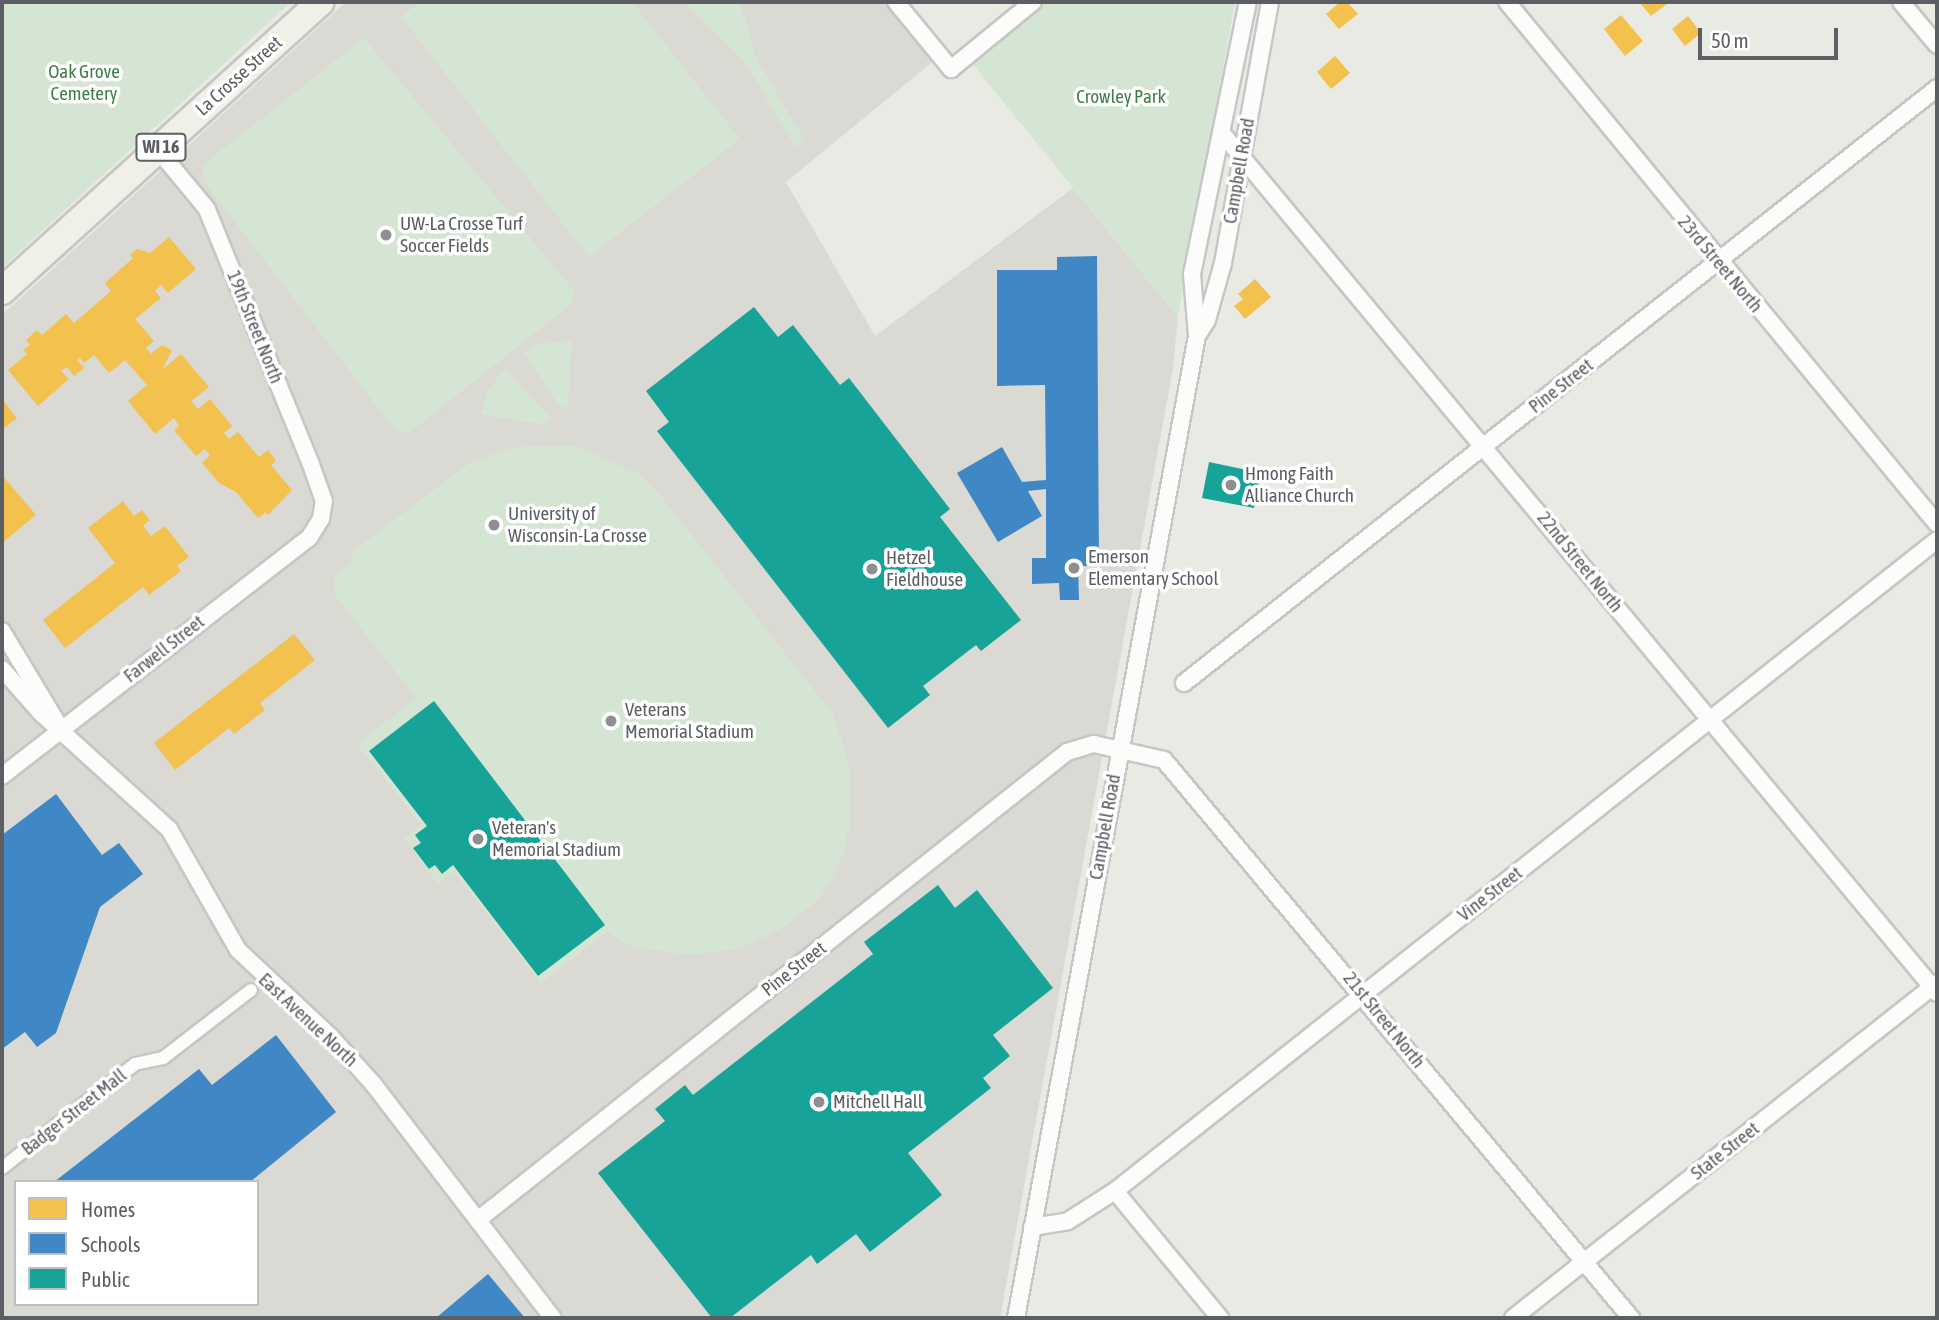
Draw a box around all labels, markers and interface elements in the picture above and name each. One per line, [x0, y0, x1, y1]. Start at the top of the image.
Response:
scale bar [1701, 14, 1841, 58]
text: 50 m [1711, 28, 1749, 52]
street label: La Crosse Street [191, 31, 287, 121]
park label: Oak Grove Cemetery [48, 61, 120, 105]
park label: Crowley Park [1076, 86, 1166, 108]
street label: Campbell Road [1219, 117, 1259, 225]
road number: WI 16 [135, 132, 187, 162]
street label: 23rd Street North [1673, 211, 1767, 317]
place label: UW-La Crosse Turf Soccer Fields [400, 213, 523, 257]
marker: UW-La Crosse Turf Soccer Fields [378, 227, 394, 243]
street label: 19th Street North [222, 267, 288, 387]
street label: Pine Street [1524, 354, 1598, 418]
place label: Hmong Faith Alliance Church [1245, 463, 1354, 507]
marker: Hmong Faith Alliance Church [1223, 477, 1239, 493]
place label: University of Wisconsin-La Crosse [508, 503, 647, 547]
street label: 22nd Street North [1532, 507, 1628, 617]
marker: University of Wisconsin-La Crosse [486, 517, 502, 533]
place label: Emerson Elementary School [1088, 546, 1219, 590]
place label: Hetzel Fieldhouse [886, 547, 963, 591]
marker: Emerson Elementary School [1066, 560, 1082, 576]
marker: Hetzel Fieldhouse [864, 561, 880, 577]
street label: Farwell Street [119, 611, 209, 687]
place label: Veterans Memorial Stadium [625, 699, 754, 743]
marker: Veterans Memorial Stadium [603, 713, 619, 729]
street label: Campbell Road [1085, 773, 1125, 881]
place label: Veteran's Memorial Stadium [492, 817, 621, 861]
marker: Veteran's Memorial Stadium [470, 831, 486, 847]
street label: Vine Street [1453, 862, 1527, 926]
street label: Pine Street [757, 937, 831, 1001]
street label: 21st Street North [1338, 967, 1430, 1073]
street label: East Avenue North [254, 968, 362, 1072]
street label: Badger Street Mall [17, 1064, 131, 1160]
place label: Mitchell Hall [833, 1091, 923, 1113]
marker: Mitchell Hall [811, 1094, 827, 1110]
street label: State Street [1686, 1117, 1764, 1185]
legend [14, 1180, 259, 1306]
text: Homes [81, 1197, 135, 1221]
text: Schools [81, 1232, 141, 1256]
text: Public [81, 1267, 130, 1291]

